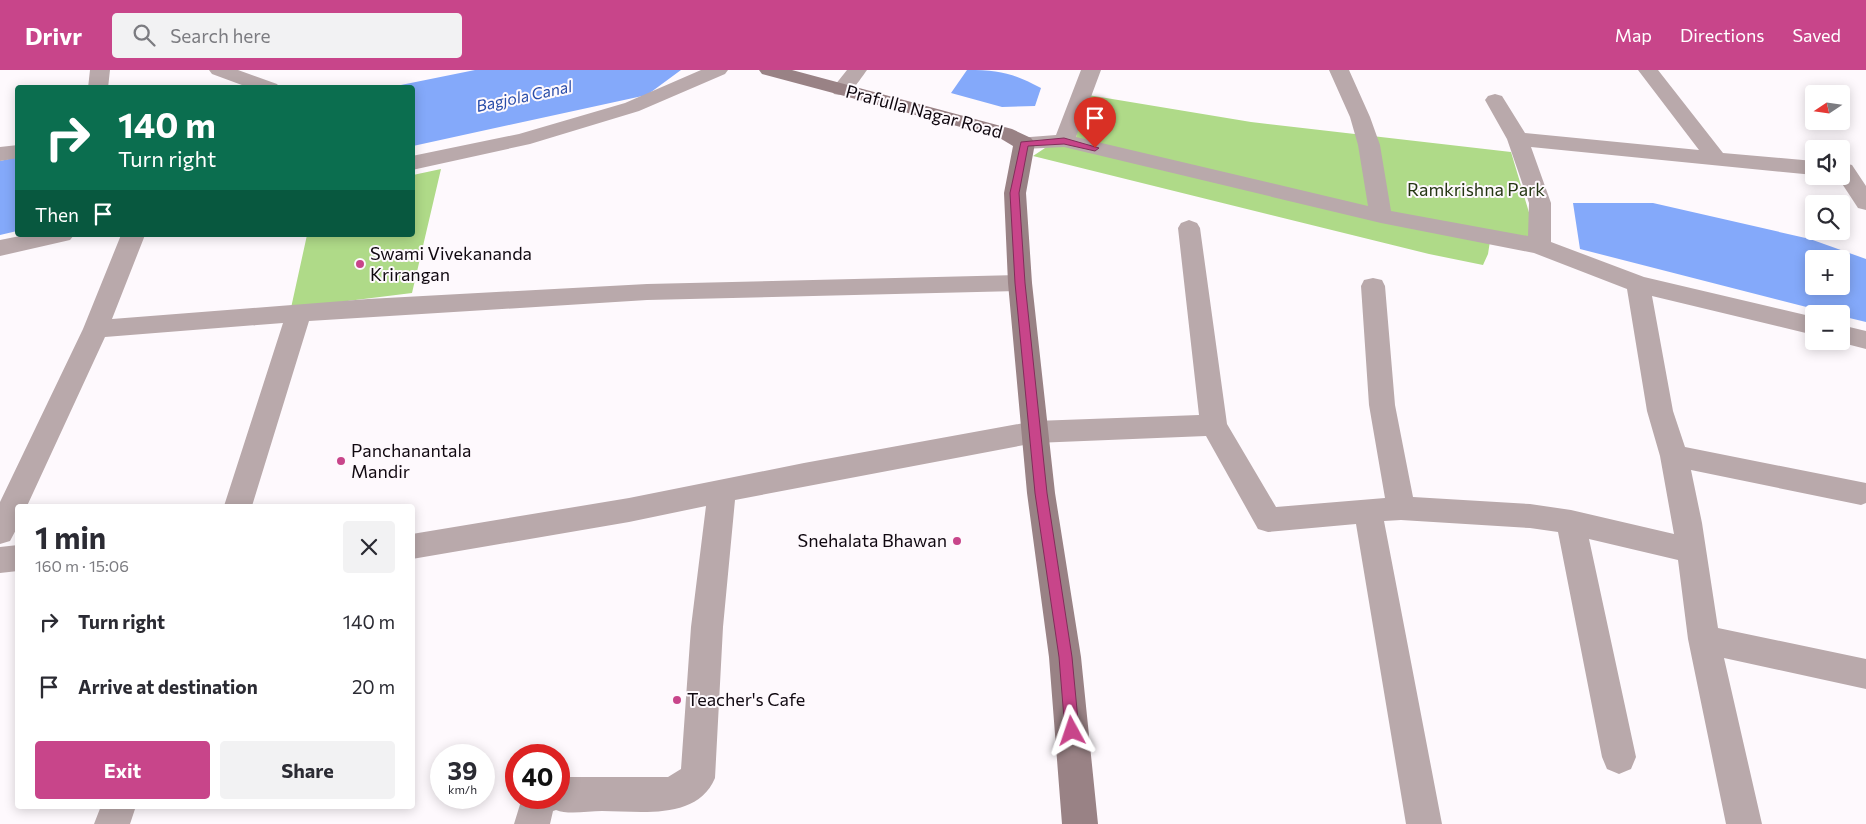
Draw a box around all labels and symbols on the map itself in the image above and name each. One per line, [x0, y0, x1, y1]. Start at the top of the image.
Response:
water label: Bagjola Canal [474, 76, 574, 115]
street label: Prafulla Nagar Road [843, 79, 1005, 143]
north arrow [1805, 85, 1850, 130]
pin [1074, 97, 1116, 148]
park label: Ramkrishna Park [1407, 178, 1545, 200]
place label: Swami Vivekananda Krirangan [370, 242, 532, 285]
marker: Swami Vivekananda Krirangan [354, 258, 366, 270]
place label: Panchanantala Mandir [351, 439, 471, 482]
marker: Panchanantala Mandir [335, 455, 347, 467]
place label: Snehalata Bhawan [798, 529, 947, 551]
marker: Snehalata Bhawan [951, 535, 963, 547]
place label: Teacher's Cafe [687, 688, 805, 710]
marker: Teacher's Cafe [671, 694, 683, 706]
position arrow [1045, 704, 1097, 756]
speed limit sign: 40 [505, 744, 570, 809]

